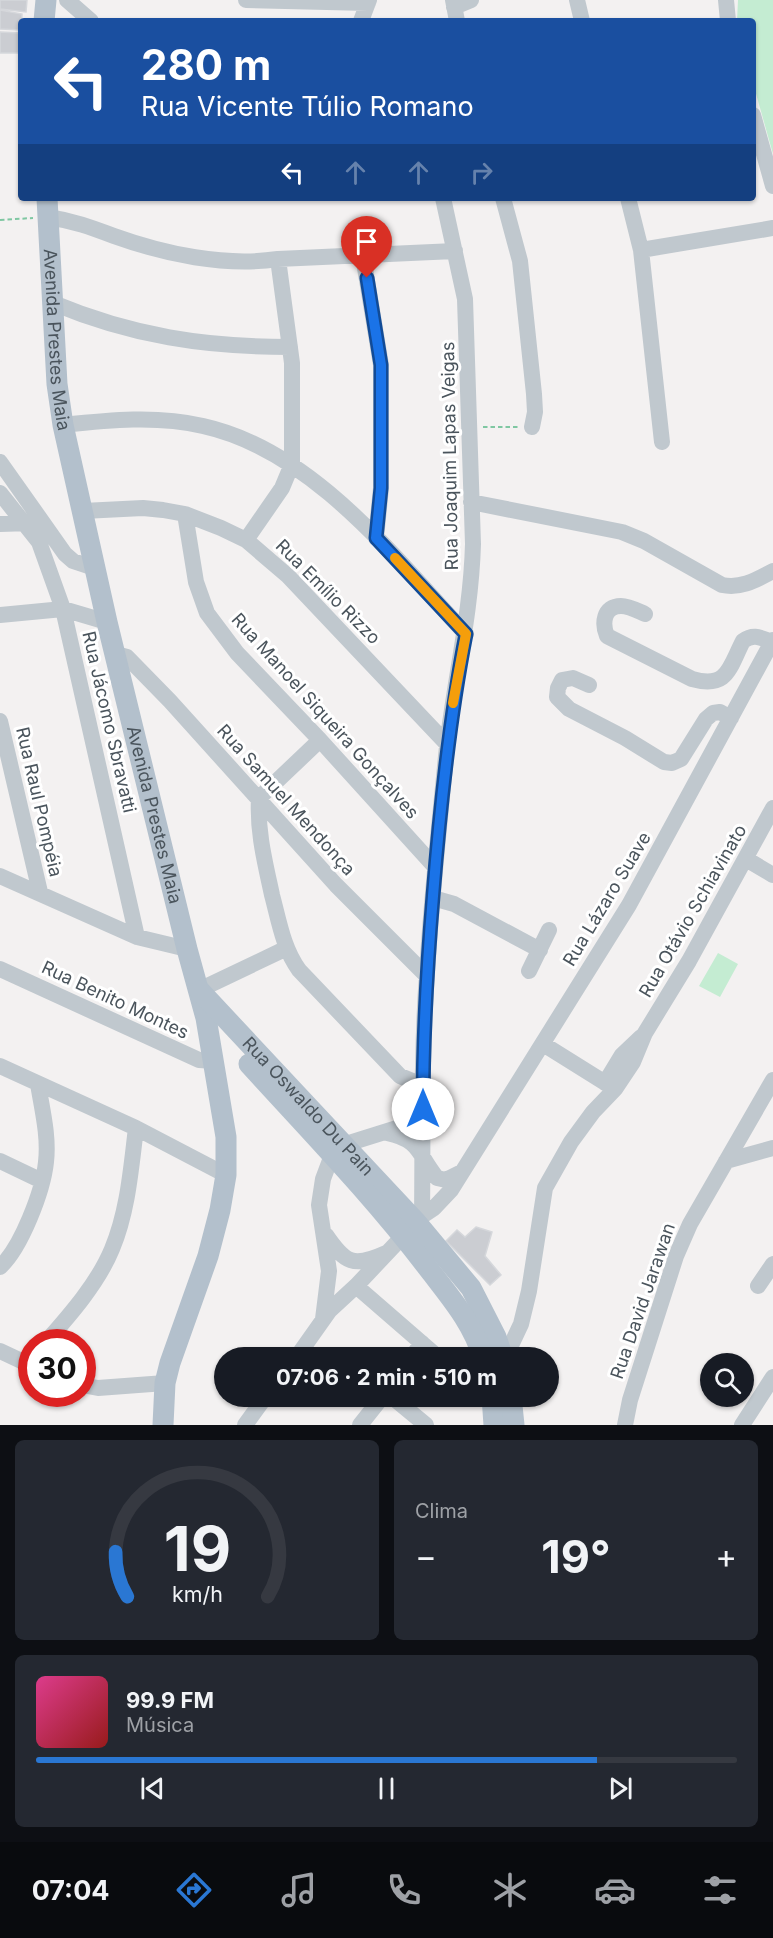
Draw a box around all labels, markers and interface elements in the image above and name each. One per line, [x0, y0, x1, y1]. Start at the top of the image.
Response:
text: 280 m [141, 39, 271, 90]
icon: left [42, 42, 120, 120]
text: Rua Vicente Túlio Romano [141, 90, 474, 123]
icon: left [276, 156, 309, 189]
icon: ahead [339, 156, 372, 189]
icon: ahead [402, 156, 435, 189]
icon: right [465, 156, 498, 189]
pin [341, 216, 392, 278]
icon: arrive [350, 225, 383, 258]
street label: Avenida Prestes Maia [40, 248, 75, 432]
street label: Rua Joaquim Lapas Veigas [437, 341, 462, 571]
street label: Rua Emílio Rizzo [272, 535, 385, 648]
street label: Rua Manoel Siqueira Gonçalves [228, 609, 423, 823]
street label: Rua Jácomo Sbravatti [78, 629, 141, 815]
street label: Rua Samuel Mendonça [213, 720, 360, 879]
street label: Avenida Prestes Maia [123, 724, 187, 906]
street label: Rua Raul Pompéia [12, 725, 67, 879]
street label: Rua Otávio Schiavinato [635, 821, 751, 1001]
street label: Rua Lázaro Suave [558, 828, 655, 969]
street label: Rua Benito Montes [38, 956, 192, 1043]
street label: Rua Oswaldo Du Pain [238, 1032, 378, 1180]
position arrow [391, 1077, 455, 1141]
street label: Rua David Jarawan [606, 1220, 679, 1382]
speed limit sign: 30 [18, 1329, 96, 1407]
map controls [700, 1353, 754, 1407]
button: search [700, 1353, 754, 1407]
text: 07:06 · 2 min · 510 m [276, 1364, 497, 1390]
text: Clima [415, 1499, 468, 1523]
text: 19 [163, 1511, 231, 1586]
text: 19° [541, 1529, 611, 1584]
text: − [415, 1536, 437, 1576]
text: + [715, 1536, 737, 1576]
text: km/h [172, 1581, 222, 1607]
text: 99.9 FM [126, 1687, 214, 1713]
text: Música [126, 1713, 194, 1737]
icon: previous [136, 1772, 169, 1805]
icon: pause [370, 1772, 403, 1805]
icon: next [604, 1772, 637, 1805]
icon: directions [173, 1869, 215, 1911]
icon: music [278, 1869, 320, 1911]
icon: phone [383, 1869, 425, 1911]
icon: climate [489, 1869, 531, 1911]
icon: car [594, 1869, 636, 1911]
icon: filters [699, 1869, 741, 1911]
text: 07:04 [32, 1874, 110, 1907]

